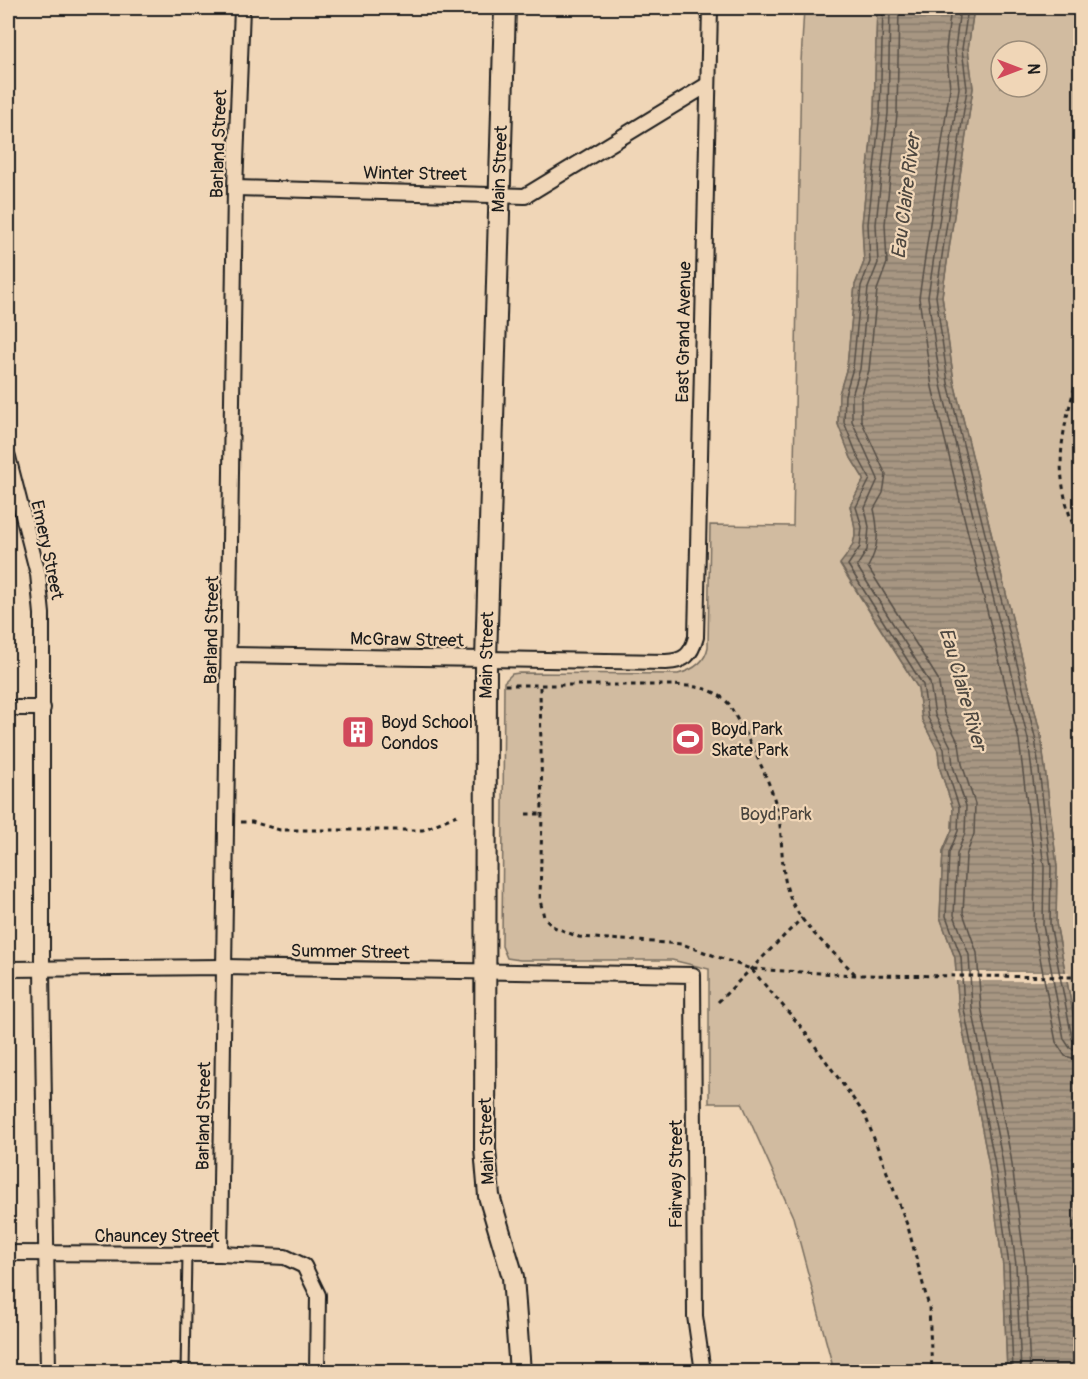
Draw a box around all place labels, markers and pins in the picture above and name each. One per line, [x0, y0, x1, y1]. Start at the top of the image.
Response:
place label: Boyd School Condos [381, 711, 473, 755]
building icon: Boyd School Condos [340, 714, 376, 750]
place label: Boyd Park Skate Park [711, 718, 789, 762]
sports icon: Boyd Park Skate Park [670, 721, 706, 757]

